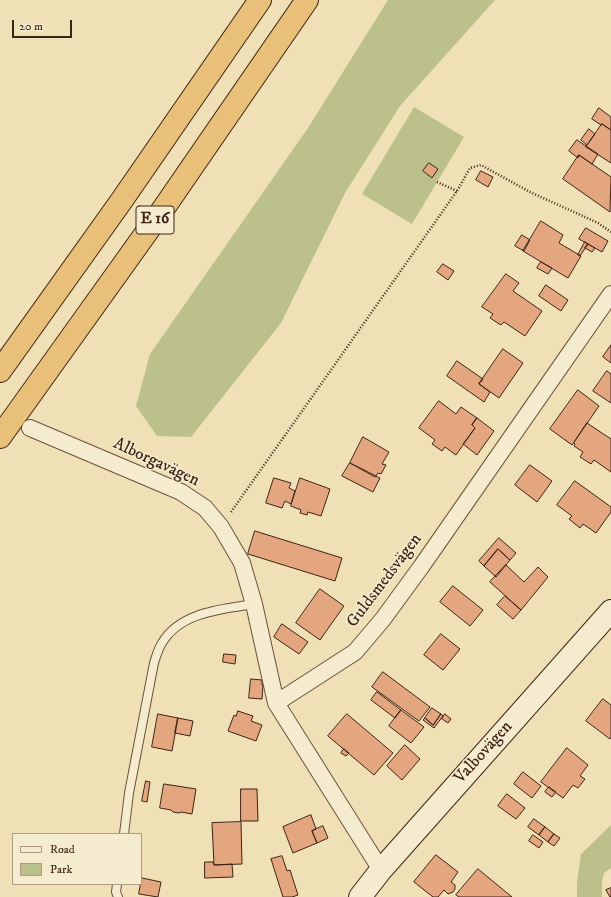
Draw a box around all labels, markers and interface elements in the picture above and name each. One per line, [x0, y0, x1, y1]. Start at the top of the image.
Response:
scale bar [14, 12, 74, 38]
text: 20 m [19, 19, 43, 34]
road number: E 16 [136, 206, 174, 234]
street label: Alborgavägen [110, 434, 202, 492]
street label: Guldsmedsvägen [343, 530, 427, 632]
street label: Valbovägen [451, 718, 517, 788]
legend [12, 833, 142, 885]
text: Road [50, 842, 75, 857]
text: Park [50, 862, 72, 877]

